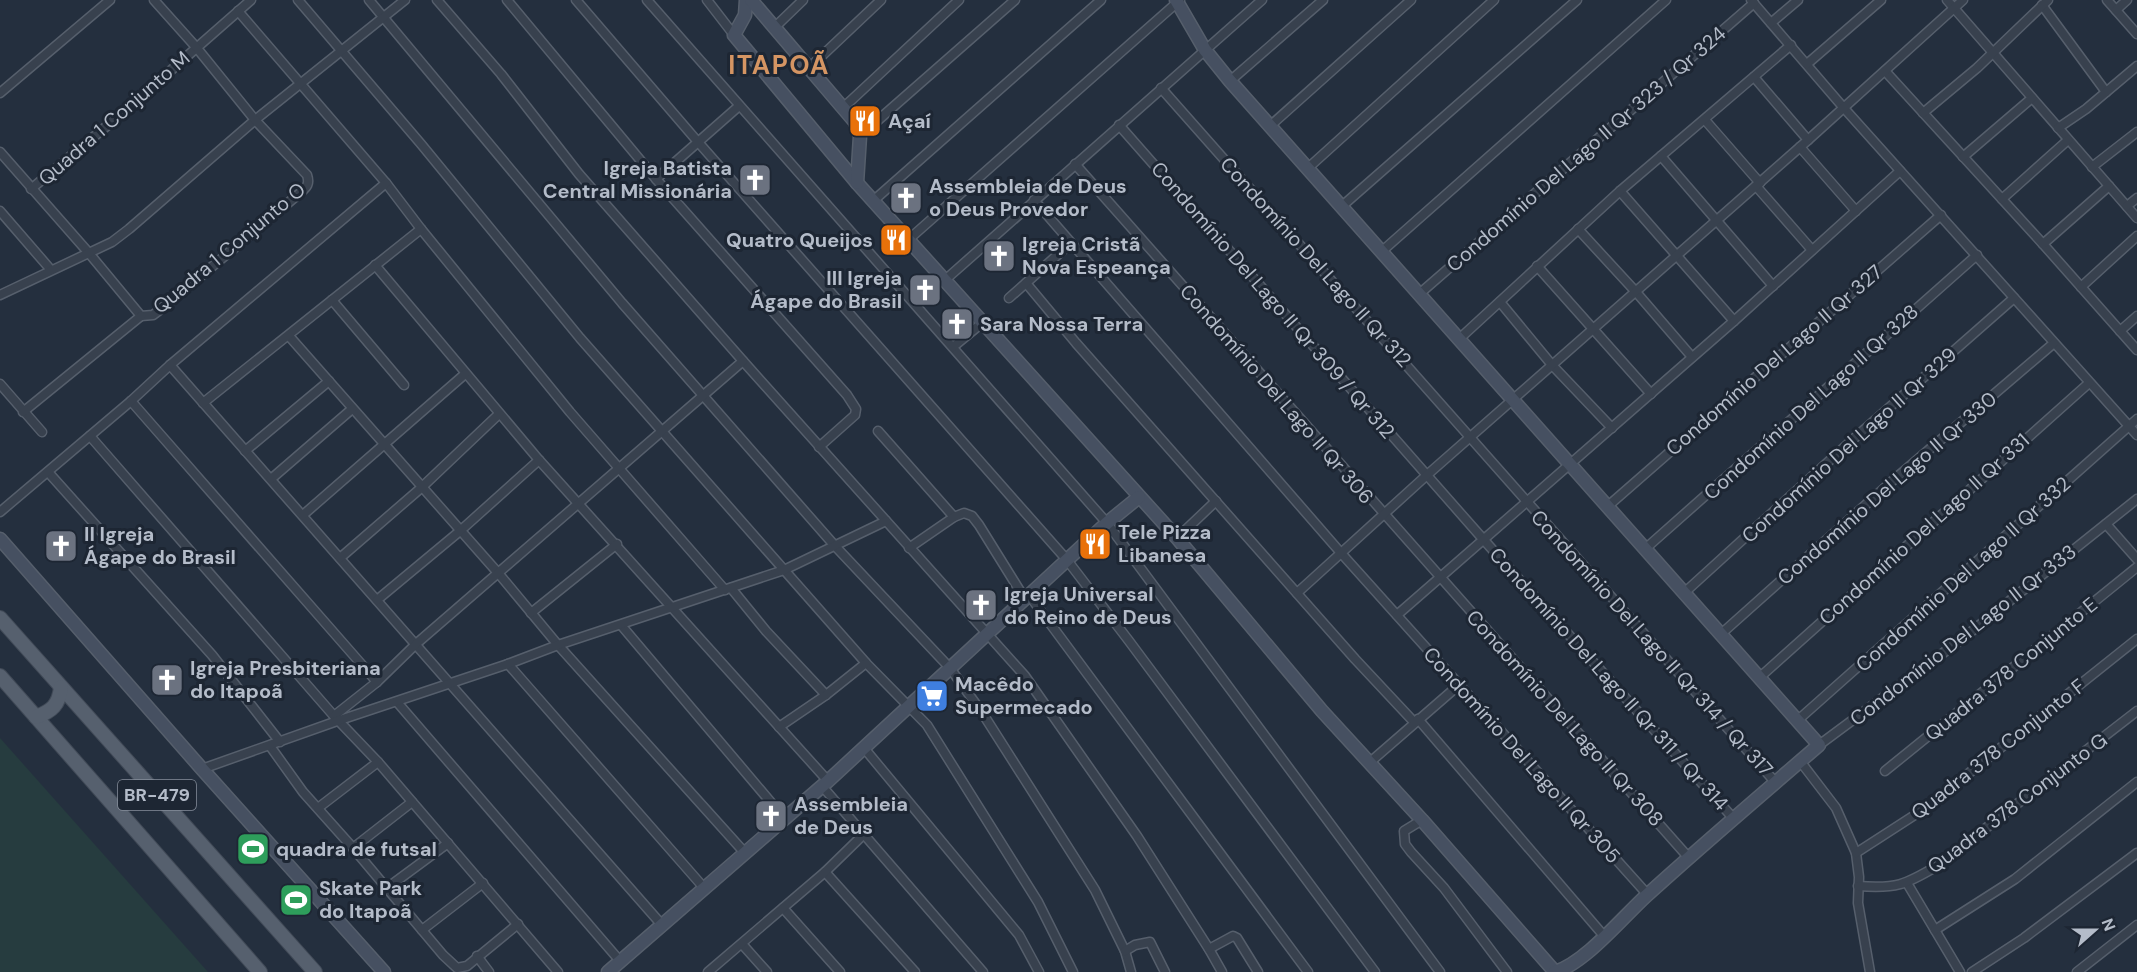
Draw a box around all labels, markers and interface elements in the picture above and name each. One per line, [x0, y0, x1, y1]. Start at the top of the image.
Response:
street label: Condomínio Del Lago II Qr 323 / Qr 324 [1441, 20, 1731, 278]
street label: Quadra 1 Conjunto M [33, 45, 195, 191]
district label: ITAPOÃ [728, 48, 830, 82]
restaurant icon: Açaí [847, 103, 883, 139]
place label: Açaí [888, 108, 932, 134]
street label: Condomínio Del Lago II Qr 312 [1215, 151, 1417, 373]
place label: Igreja Batista Central Missionária [543, 155, 732, 204]
street label: Condomínio Del Lago II Qr 309 / Qr 312 [1145, 156, 1401, 444]
church icon: Igreja Batista Central Missionária [737, 162, 773, 198]
place label: Assembleia de Deus o Deus Provedor [929, 173, 1127, 222]
street label: Quadra 1 Conjunto O [147, 177, 311, 319]
church icon: Assembleia de Deus o Deus Provedor [888, 180, 924, 216]
restaurant icon: Quatro Queijos [878, 222, 914, 258]
place label: Quatro Queijos [726, 227, 873, 253]
place label: Igreja Cristã Nova Espeança [1022, 231, 1171, 280]
church icon: Igreja Cristã Nova Espeança [981, 238, 1017, 274]
street label: Condomínio Del Lago II Qr 327 [1660, 259, 1888, 461]
place label: III Igreja Ágape do Brasil [750, 265, 902, 314]
church icon: III Igreja Ágape do Brasil [907, 272, 943, 308]
street label: Condomínio Del Lago II Qr 306 [1174, 279, 1380, 509]
street label: Condomínio Del Lago II Qr 328 [1698, 299, 1924, 505]
church icon: Sara Nossa Terra [939, 306, 975, 342]
place label: Sara Nossa Terra [980, 311, 1143, 337]
street label: Condomínio Del Lago II Qr 329 [1736, 341, 1962, 549]
street label: Condomínio Del Lago II Qr 330 [1772, 386, 2002, 590]
street label: Condomínio Del Lago II Qr 331 [1813, 428, 2035, 630]
street label: Condomínio Del Lago II Qr 332 [1850, 471, 2076, 677]
street label: Condomínio Del Lago II Qr 314 / Qr 317 [1525, 504, 1779, 782]
place label: Tele Pizza Libanesa [1118, 519, 1211, 568]
place label: II Igreja Ágape do Brasil [84, 521, 236, 570]
restaurant icon: Tele Pizza Libanesa [1077, 526, 1113, 562]
church icon: II Igreja Ágape do Brasil [43, 528, 79, 564]
street label: Condomínio Del Lago II Qr 333 [1845, 538, 2081, 732]
street label: Condomínio Del Lago II Qr 311 / Qr 314 [1484, 542, 1734, 816]
place label: Igreja Universal do Reino de Deus [1004, 581, 1172, 630]
church icon: Igreja Universal do Reino de Deus [963, 587, 999, 623]
street label: Quadra 378 Conjunto E [1919, 591, 2103, 747]
street label: Condomínio Del Lago II Qr 308 [1461, 604, 1669, 832]
street label: Condomínio Del Lago II Qr 305 [1418, 641, 1626, 869]
place label: Igreja Presbiteriana do Itapoã [190, 655, 381, 704]
church icon: Igreja Presbiteriana do Itapoã [149, 662, 185, 698]
place label: Macêdo Supermecado [955, 671, 1093, 720]
street label: Quadra 378 Conjunto F [1906, 673, 2091, 825]
supermarket icon: Macêdo Supermecado [914, 678, 950, 714]
street label: Quadra 378 Conjunto G [1922, 727, 2112, 879]
road number: BR-479 [118, 780, 196, 810]
place label: Assembleia de Deus [794, 791, 908, 840]
church icon: Assembleia de Deus [753, 798, 789, 834]
sports icon: quadra de futsal [235, 831, 271, 867]
place label: quadra de futsal [276, 836, 437, 862]
place label: Skate Park do Itapoã [319, 875, 423, 924]
sports icon: Skate Park do Itapoã [278, 882, 314, 918]
north arrow [2065, 900, 2125, 960]
text: N [2097, 916, 2120, 934]

